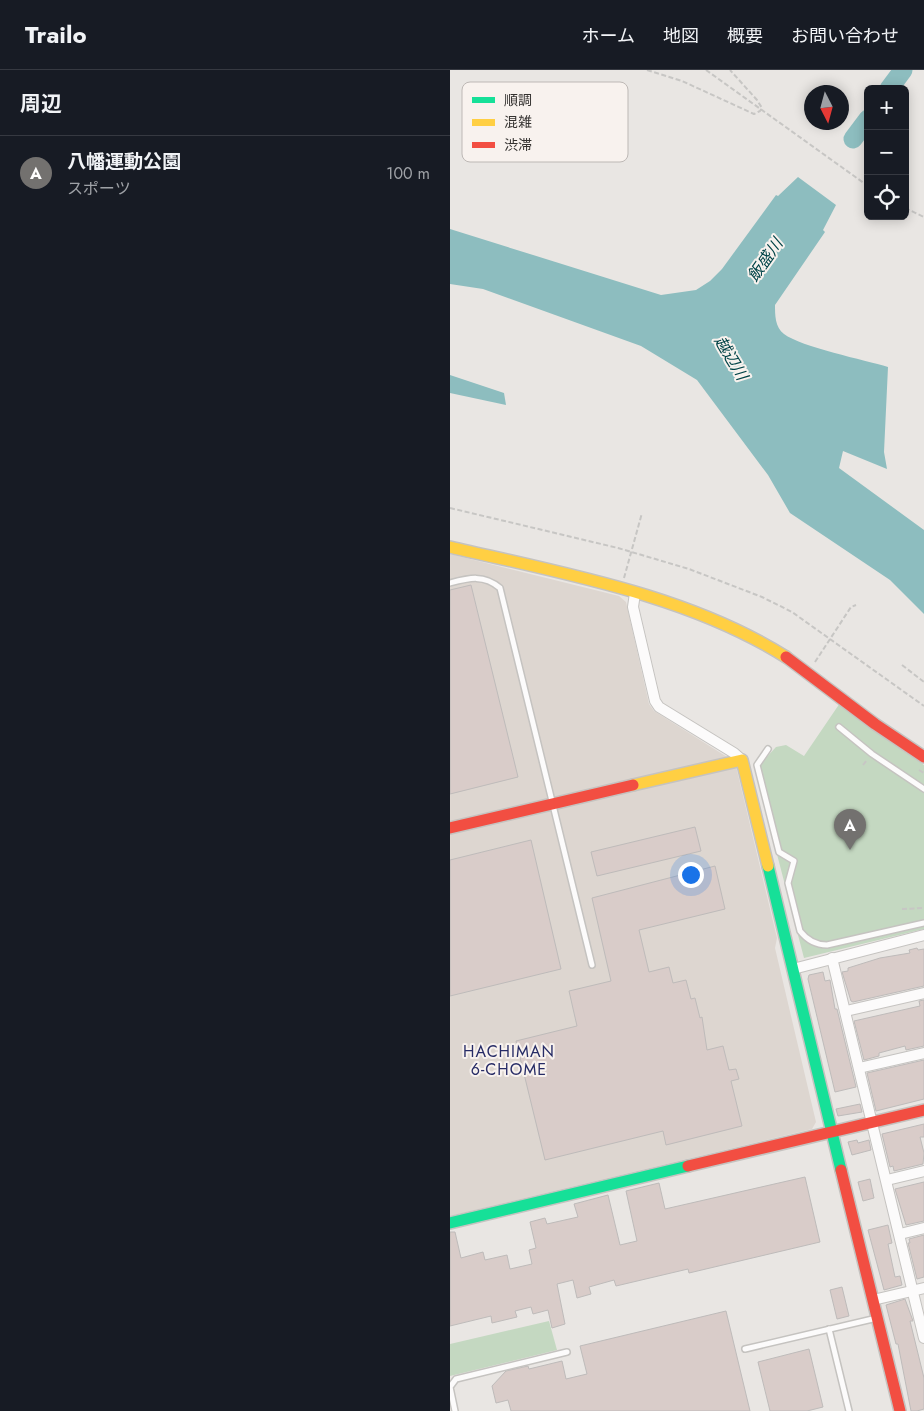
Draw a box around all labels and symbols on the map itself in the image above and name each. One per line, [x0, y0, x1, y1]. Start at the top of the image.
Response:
legend [462, 82, 628, 162]
north arrow [804, 85, 849, 130]
text: 順調 [504, 90, 532, 110]
text: 混雑 [504, 112, 532, 132]
text: 渋滞 [504, 135, 532, 155]
water label: 飯盛川 [742, 232, 789, 286]
water label: 越辺川 [709, 331, 754, 386]
pin: A [834, 809, 866, 850]
your location [678, 862, 704, 888]
district label: HACHIMAN 6-CHOME [463, 1040, 555, 1081]

